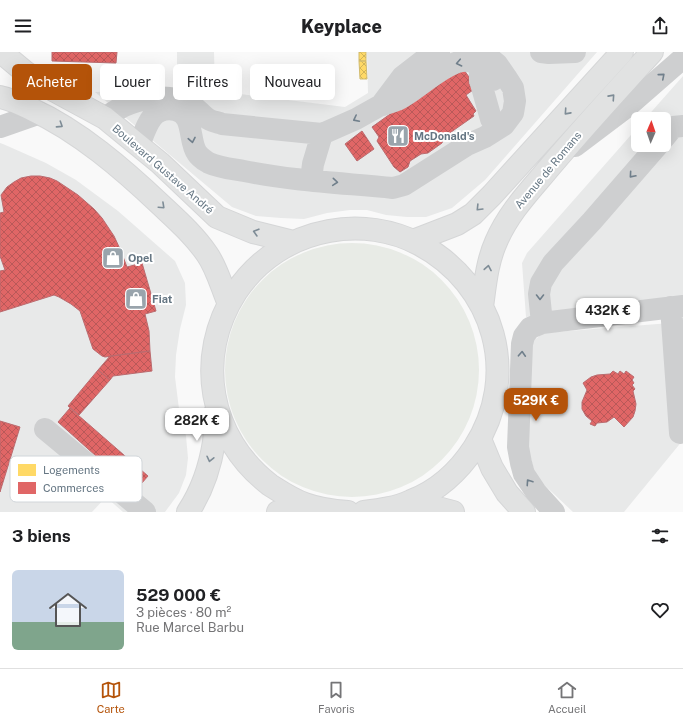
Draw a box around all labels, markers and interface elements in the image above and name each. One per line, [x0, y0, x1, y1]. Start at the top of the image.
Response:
icon: menu [12, 15, 34, 37]
icon: share [649, 15, 671, 37]
text: Keyplace [301, 16, 382, 37]
one-way arrow [455, 58, 462, 66]
chip: Acheter [12, 64, 92, 100]
chip: Louer [100, 64, 165, 100]
chip: Filtres [173, 64, 242, 100]
chip: Nouveau [250, 64, 335, 100]
one-way arrow [657, 74, 665, 81]
one-way arrow [607, 94, 614, 102]
one-way arrow [565, 107, 572, 115]
north arrow [631, 112, 671, 152]
map controls [631, 112, 671, 152]
one-way arrow [353, 114, 360, 122]
one-way arrow [56, 120, 63, 127]
street label: Boulevard Gustave André [110, 122, 216, 216]
restaurant icon: McDonald's [385, 123, 411, 149]
street label: Avenue de Romans [512, 129, 584, 211]
place label: McDonald's [414, 130, 475, 142]
one-way arrow [188, 136, 196, 143]
one-way arrow [630, 170, 637, 177]
one-way arrow [332, 178, 338, 187]
one-way arrow [157, 201, 165, 209]
one-way arrow [476, 203, 484, 211]
one-way arrow [252, 228, 259, 237]
shop icon: Opel [100, 245, 126, 271]
place label: Opel [128, 252, 153, 264]
one-way arrow [483, 265, 492, 271]
shop icon: Fiat [123, 286, 149, 312]
place label: Fiat [152, 293, 173, 305]
one-way arrow [536, 294, 544, 300]
pin: 432K € [575, 298, 641, 332]
text: 432K € [585, 303, 631, 318]
one-way arrow [517, 351, 526, 357]
pin: 529K € [503, 388, 569, 422]
text: 529K € [513, 393, 559, 408]
pin: 282K € [164, 408, 230, 442]
text: 282K € [174, 413, 220, 428]
one-way arrow [207, 455, 215, 462]
legend [10, 456, 142, 502]
text: Logements [43, 464, 100, 476]
one-way arrow [526, 479, 534, 486]
text: Commerces [43, 482, 104, 494]
icon: filters [649, 525, 671, 547]
text: 3 biens [12, 526, 71, 546]
text: 529 000 € [136, 585, 221, 605]
icon: home [44, 586, 92, 634]
icon: heart [649, 599, 671, 621]
text: 3 pièces · 80 m² [136, 605, 231, 620]
text: Rue Marcel Barbu [136, 620, 244, 635]
tab: Carte [97, 679, 125, 715]
tab: Favoris [318, 679, 355, 715]
tab: Accueil [548, 679, 586, 715]

